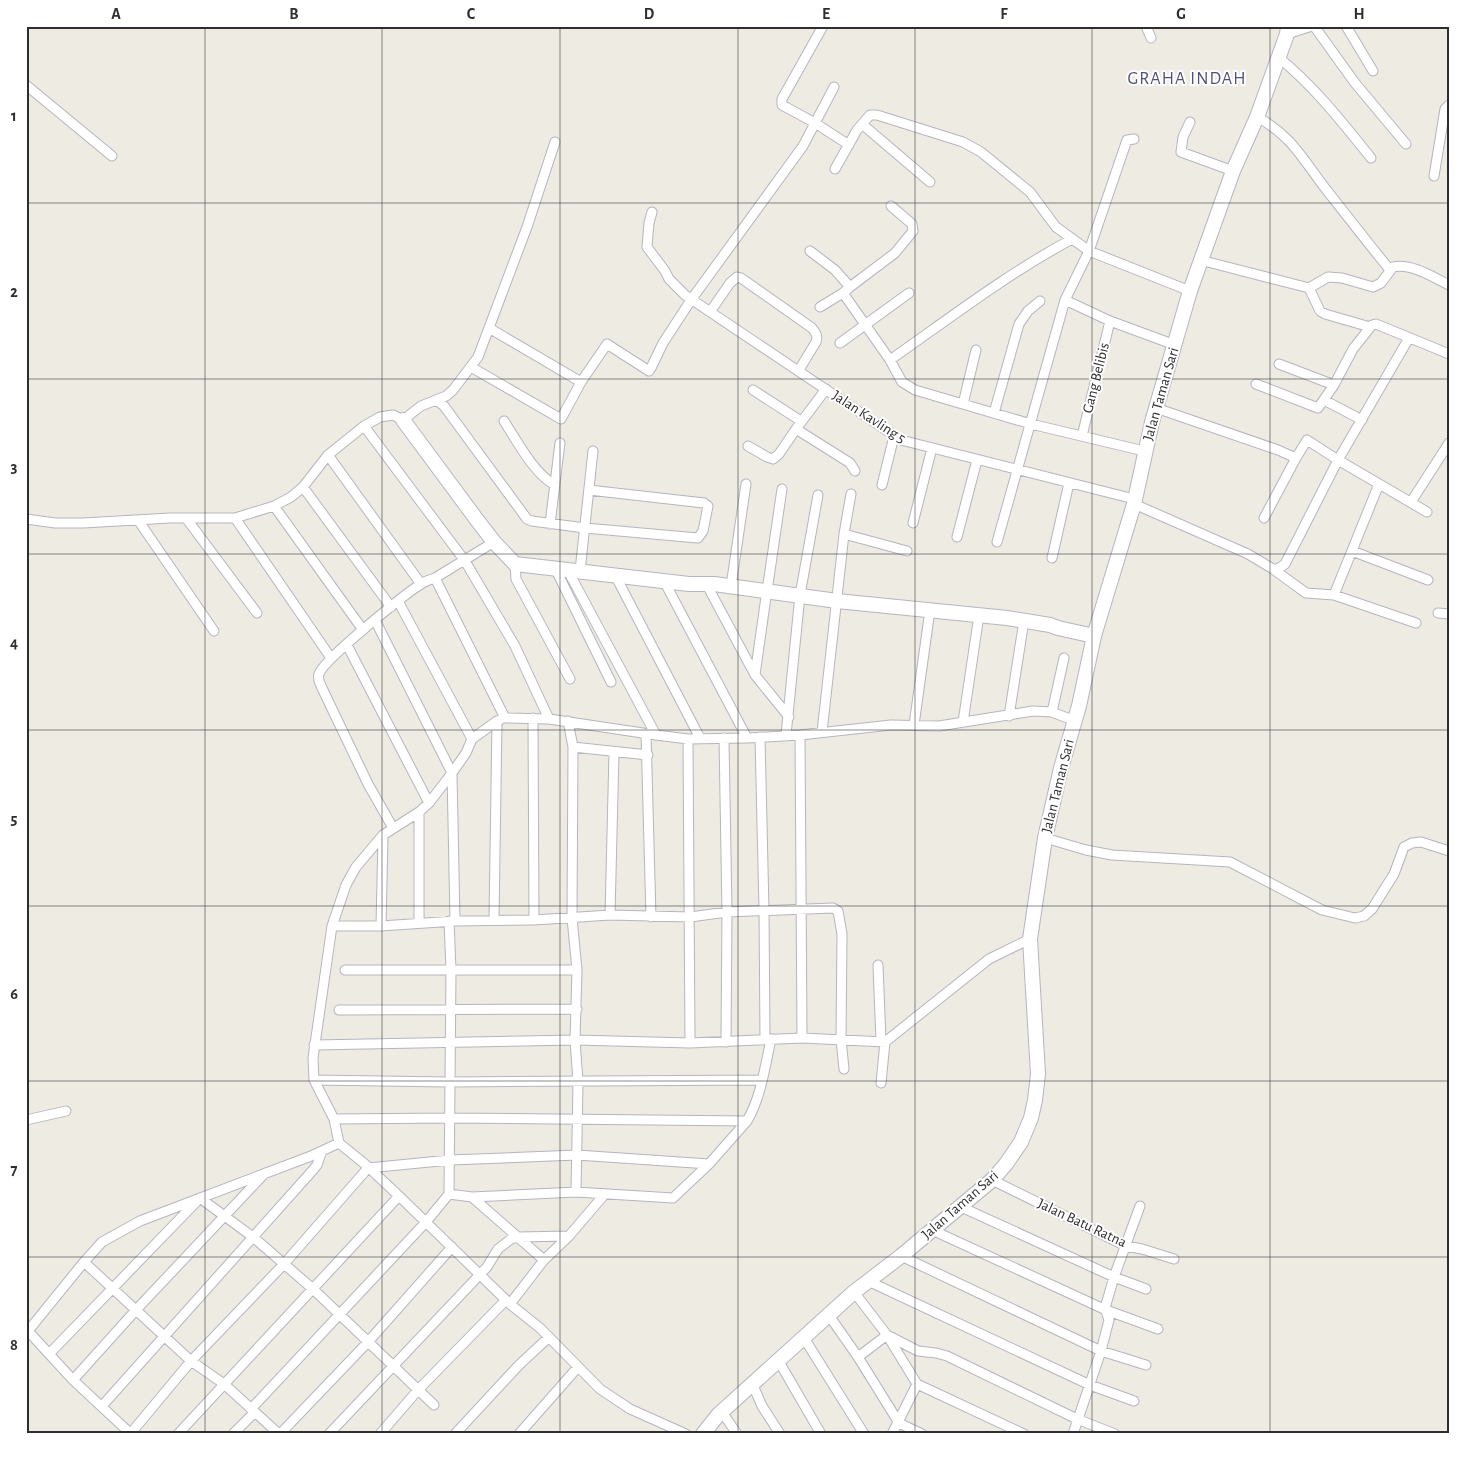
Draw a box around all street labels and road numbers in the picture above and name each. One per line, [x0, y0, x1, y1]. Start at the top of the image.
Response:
street label: Gang Belibis [1080, 341, 1112, 415]
street label: Jalan Taman Sari [1141, 346, 1181, 442]
street label: Jalan Kavling 5 [830, 388, 908, 446]
street label: Jalan Taman Sari [1039, 738, 1077, 834]
street label: Jalan Taman Sari [919, 1168, 1001, 1242]
street label: Jalan Batu Ratna [1035, 1196, 1129, 1250]

